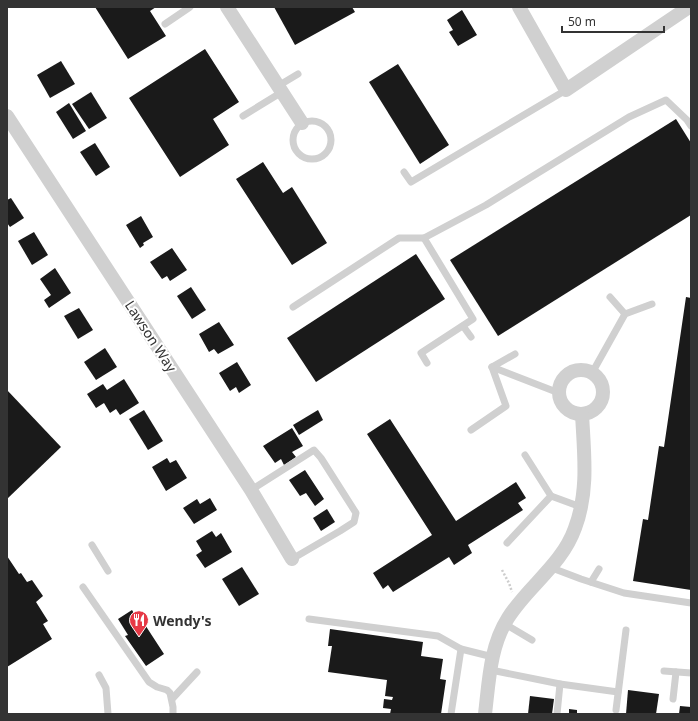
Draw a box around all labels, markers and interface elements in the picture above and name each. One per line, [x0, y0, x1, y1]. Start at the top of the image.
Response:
scale bar [562, 8, 664, 34]
text: 50 m [568, 13, 596, 30]
street label: Lawson Way [121, 297, 182, 376]
restaurant icon: Wendy's [128, 609, 150, 637]
place label: Wendy's [153, 611, 211, 630]

